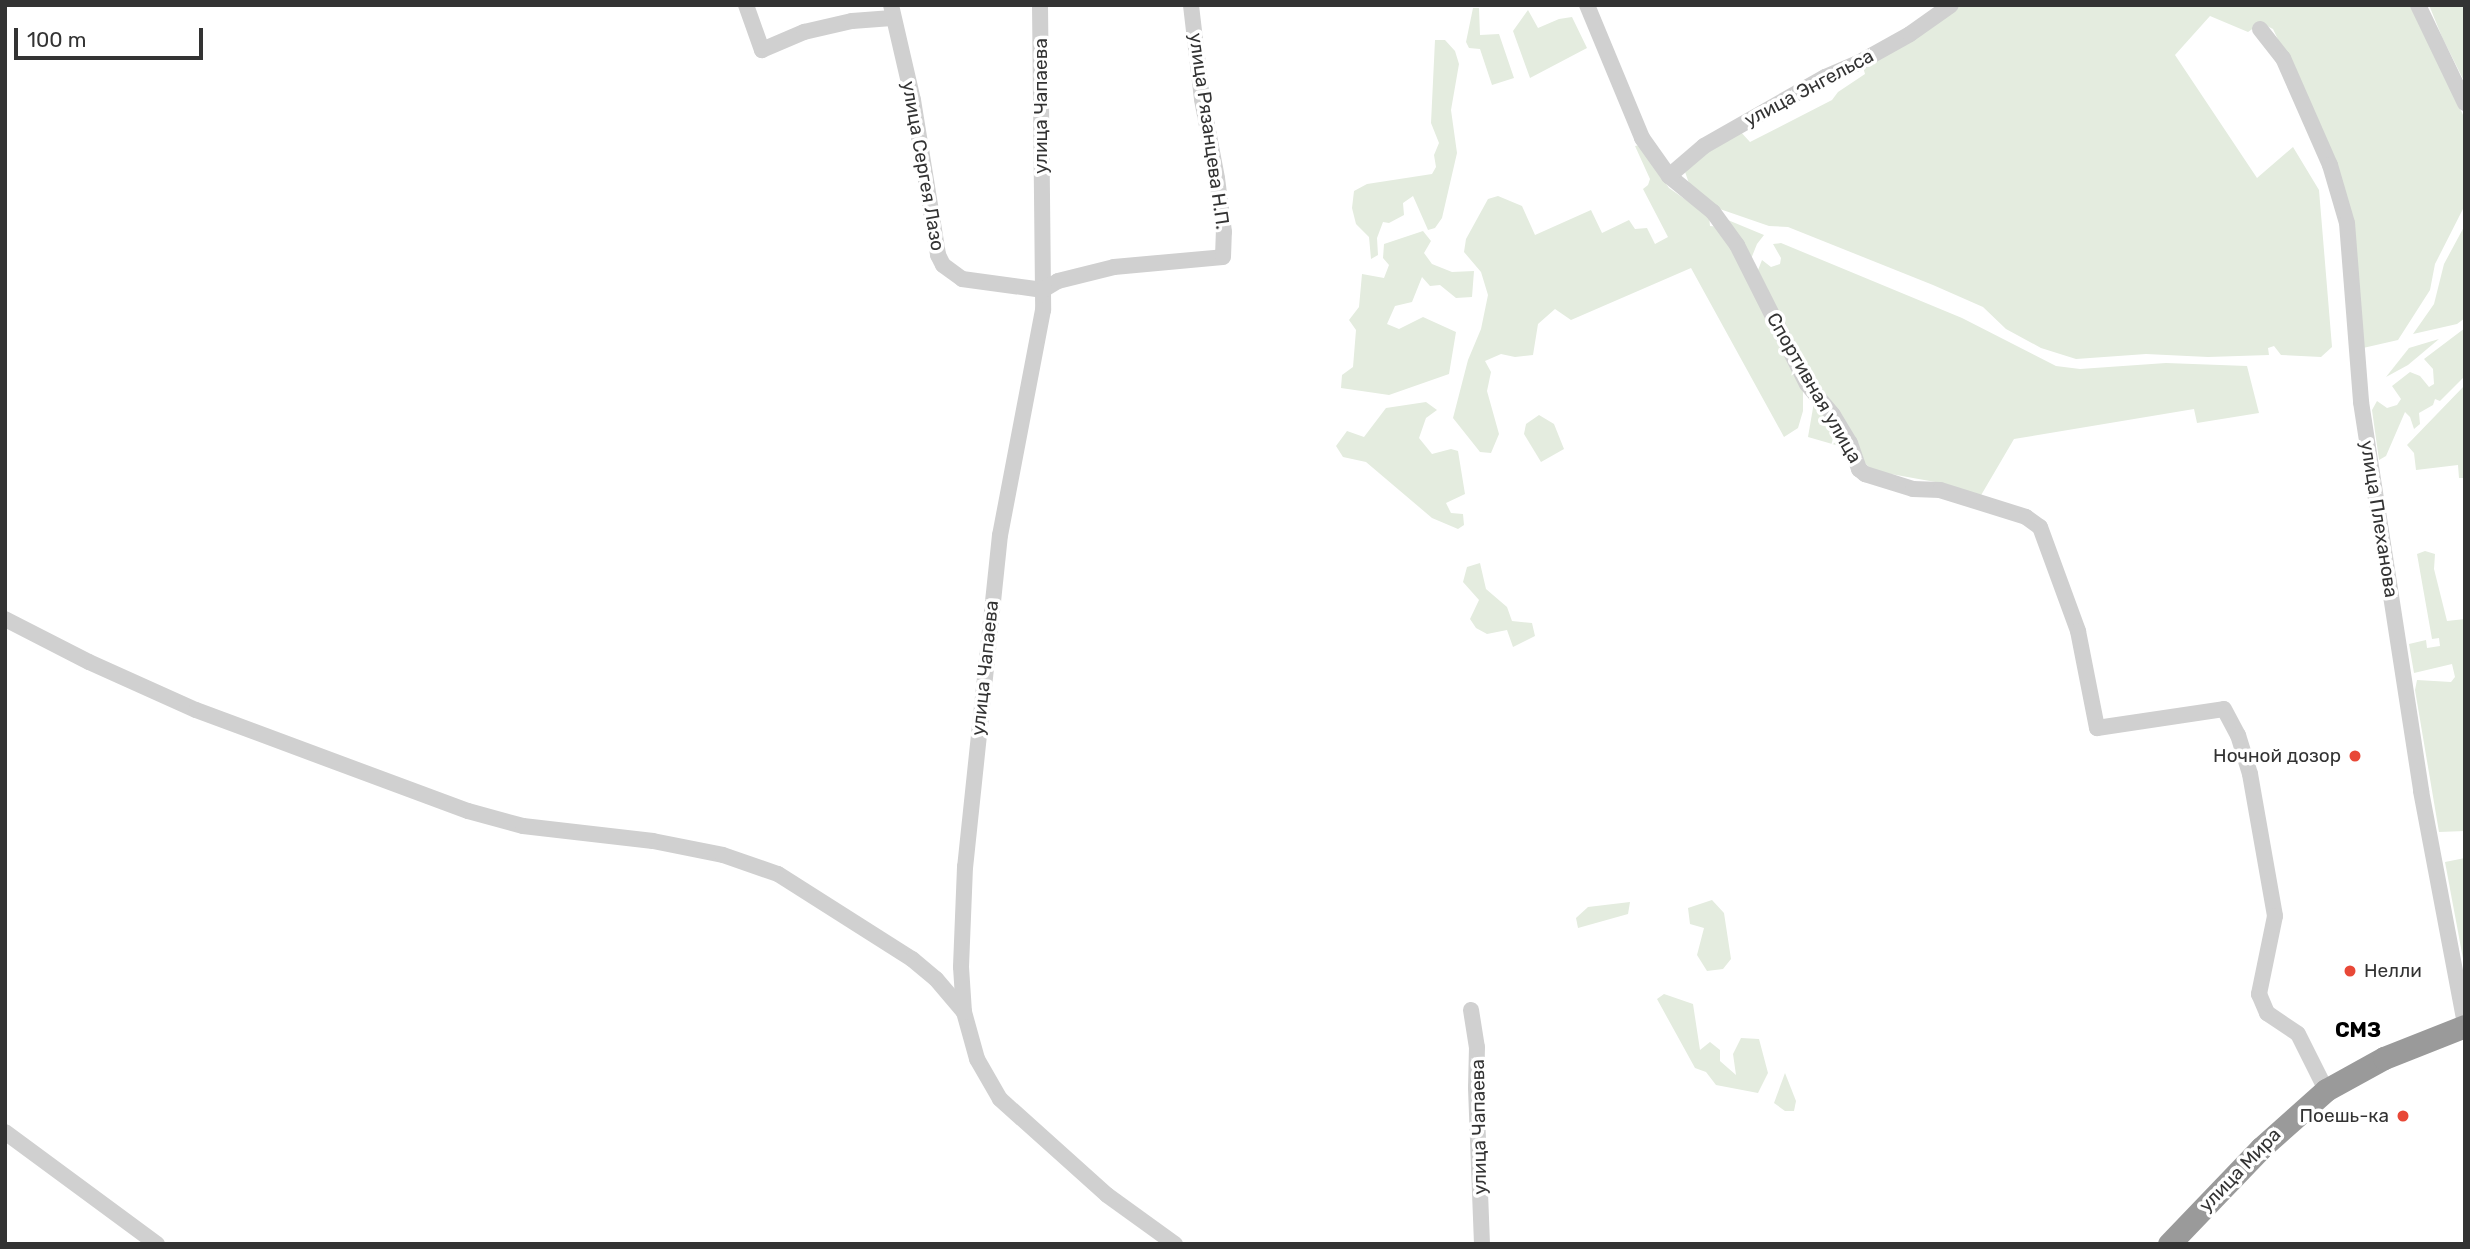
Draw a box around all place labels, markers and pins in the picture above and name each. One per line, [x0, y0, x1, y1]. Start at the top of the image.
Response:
place label: Ночной дозор [2213, 745, 2341, 767]
marker: Ночной дозор [2347, 748, 2363, 764]
place label: Нелли [2364, 960, 2422, 982]
marker: Нелли [2342, 963, 2358, 979]
place label: Поешь-ка [2300, 1105, 2389, 1127]
marker: Поешь-ка [2395, 1108, 2411, 1124]

